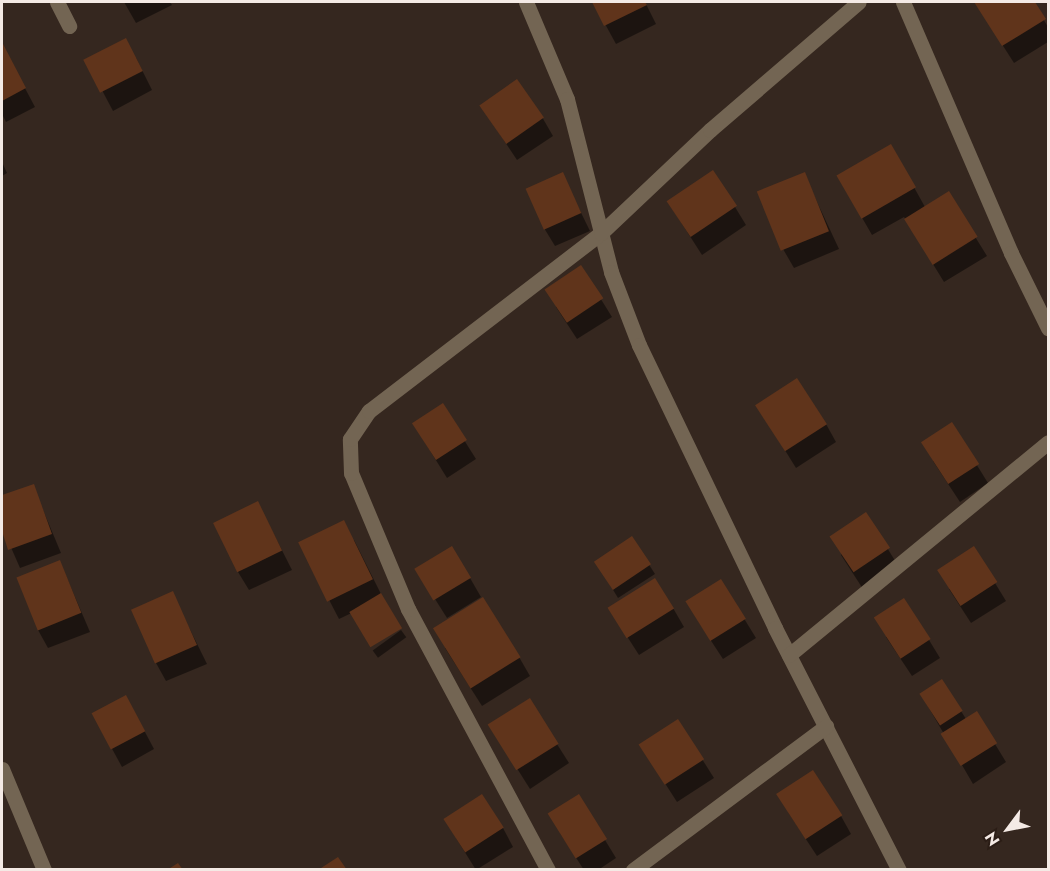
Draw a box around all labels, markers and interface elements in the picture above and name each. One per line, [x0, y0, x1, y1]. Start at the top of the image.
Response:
north arrow [978, 799, 1038, 859]
text: N [979, 827, 1005, 850]

